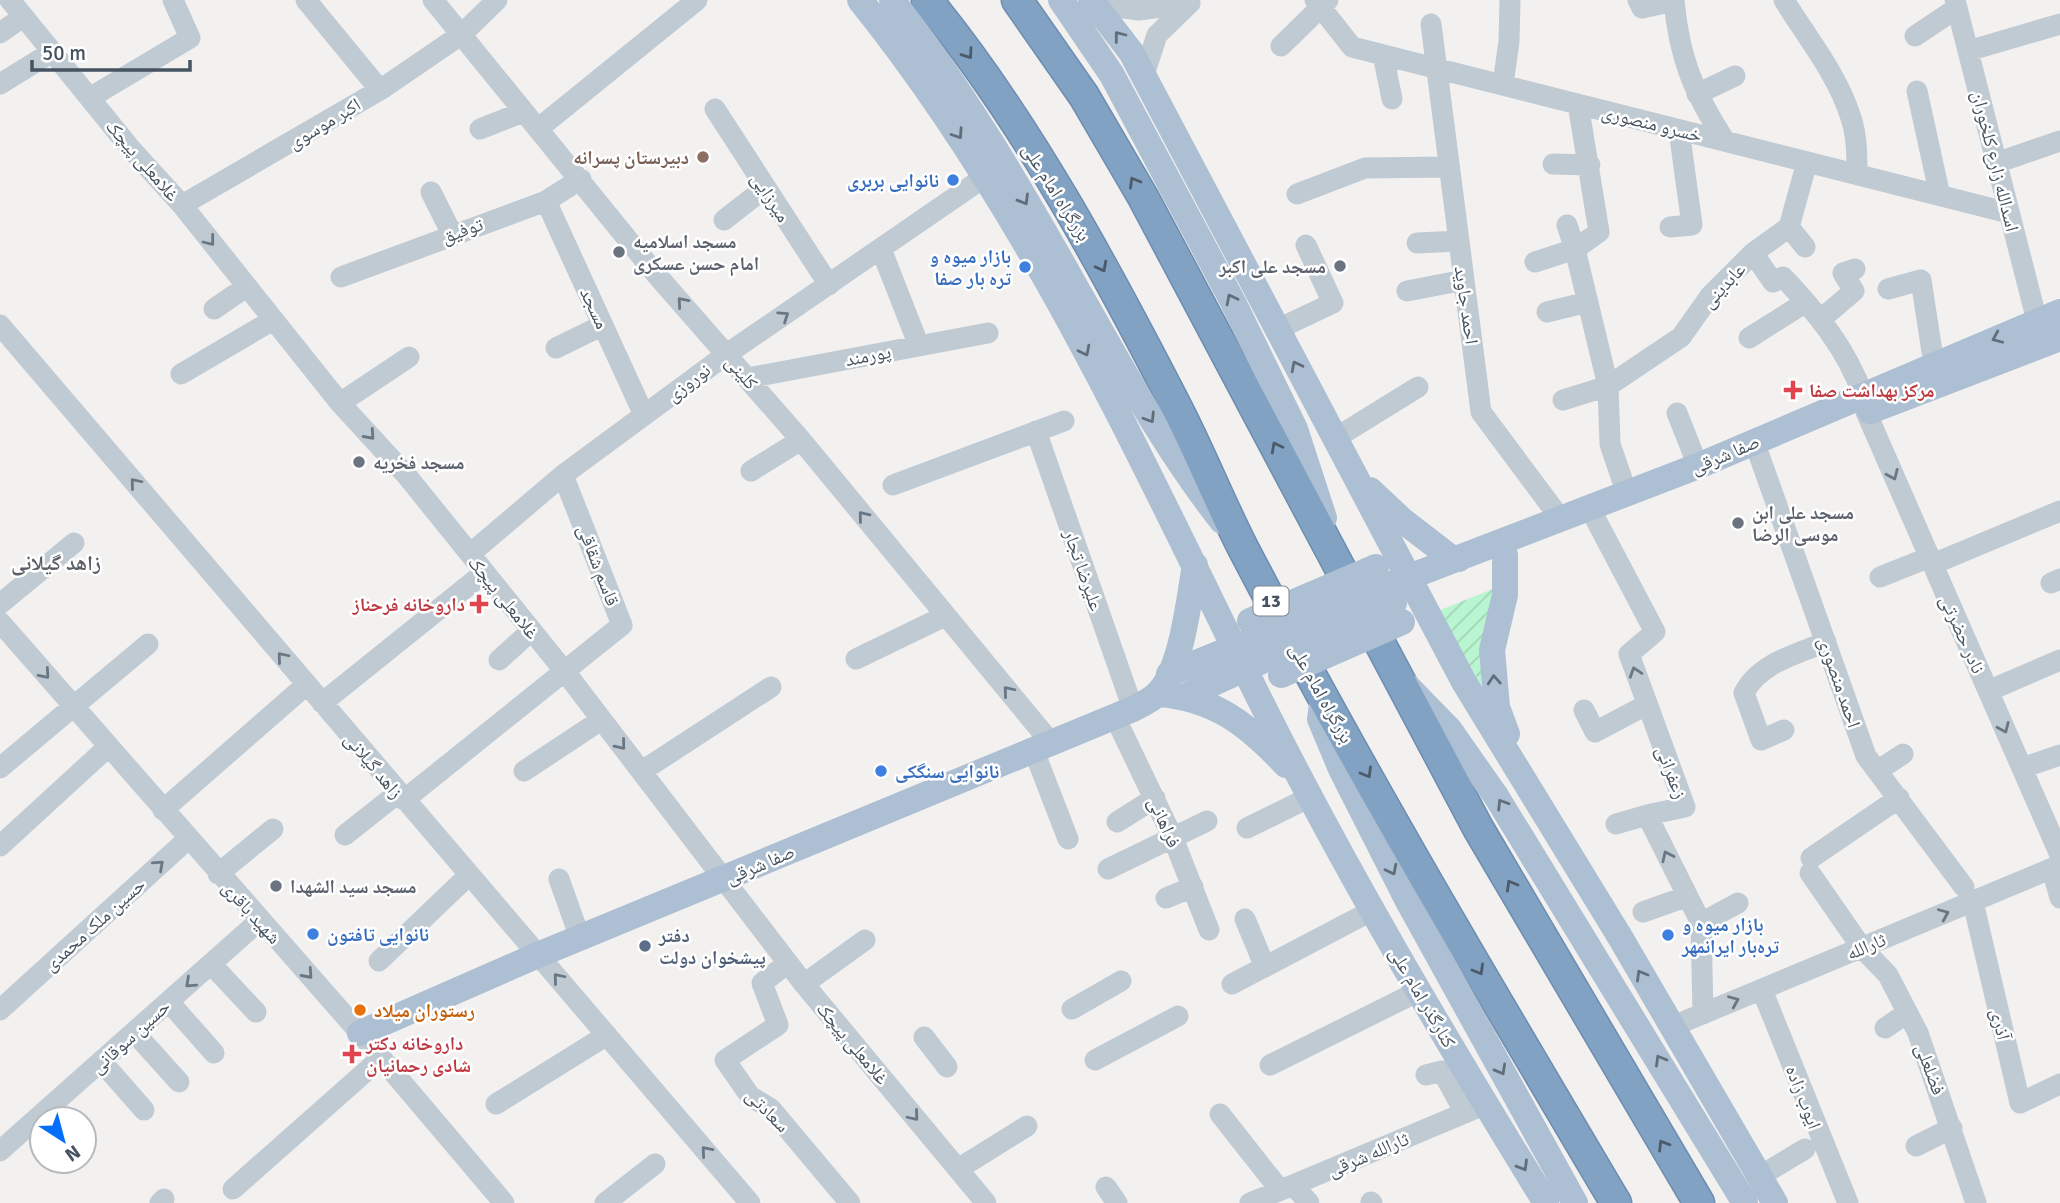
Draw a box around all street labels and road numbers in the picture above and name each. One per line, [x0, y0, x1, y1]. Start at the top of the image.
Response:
street label: اسدالله زارع کلخوران [1966, 89, 2024, 234]
street label: اکبر موسوی [284, 93, 365, 155]
street label: خسرو منصوری [1599, 100, 1704, 148]
street label: غلامعلی پیچک [100, 115, 184, 207]
street label: بزرگراه امام علی [1016, 139, 1096, 246]
street label: میرزایی [745, 168, 795, 227]
street label: توفیق [438, 212, 487, 249]
street label: عابدینی [1697, 258, 1751, 314]
street label: احمد جاوید [1449, 264, 1483, 346]
street label: مسجد [574, 284, 614, 333]
street label: پورمند [843, 340, 893, 372]
street label: کلینی [720, 350, 763, 395]
street label: نوروزی [662, 358, 716, 407]
street label: صفا شرقی [1687, 430, 1763, 480]
street label: قاسم شقاقی [572, 521, 625, 609]
street label: علیرضا تجار [1058, 526, 1108, 614]
street label: غلامعلی پیچک [462, 551, 544, 644]
road number: 13 [1254, 586, 1288, 616]
street label: نادر حضرتی [1934, 591, 1990, 677]
street label: احمد منصوری [1812, 634, 1866, 731]
street label: بزرگراه امام علی [1283, 639, 1359, 748]
street label: زاهد گیلانی [339, 728, 408, 804]
street label: زعفرانی [1650, 742, 1692, 802]
street label: فراهانی [1142, 793, 1186, 851]
street label: صفا شرقی [722, 840, 798, 890]
street label: حسین ملک محمدی [39, 873, 151, 977]
street label: شهید باقری [217, 876, 286, 949]
street label: ثارالله [1843, 928, 1890, 966]
street label: کنارگذر امام علی [1383, 943, 1461, 1053]
street label: حسین سوقانی [86, 995, 176, 1079]
street label: غلامعلی پیچک [811, 997, 894, 1090]
street label: آذری [1985, 1006, 2016, 1043]
street label: فضلعلی [1910, 1040, 1950, 1098]
street label: ایوب زاده [1780, 1062, 1826, 1133]
street label: سعادتی [740, 1084, 794, 1138]
street label: ثارالله شرقی [1324, 1127, 1413, 1183]

